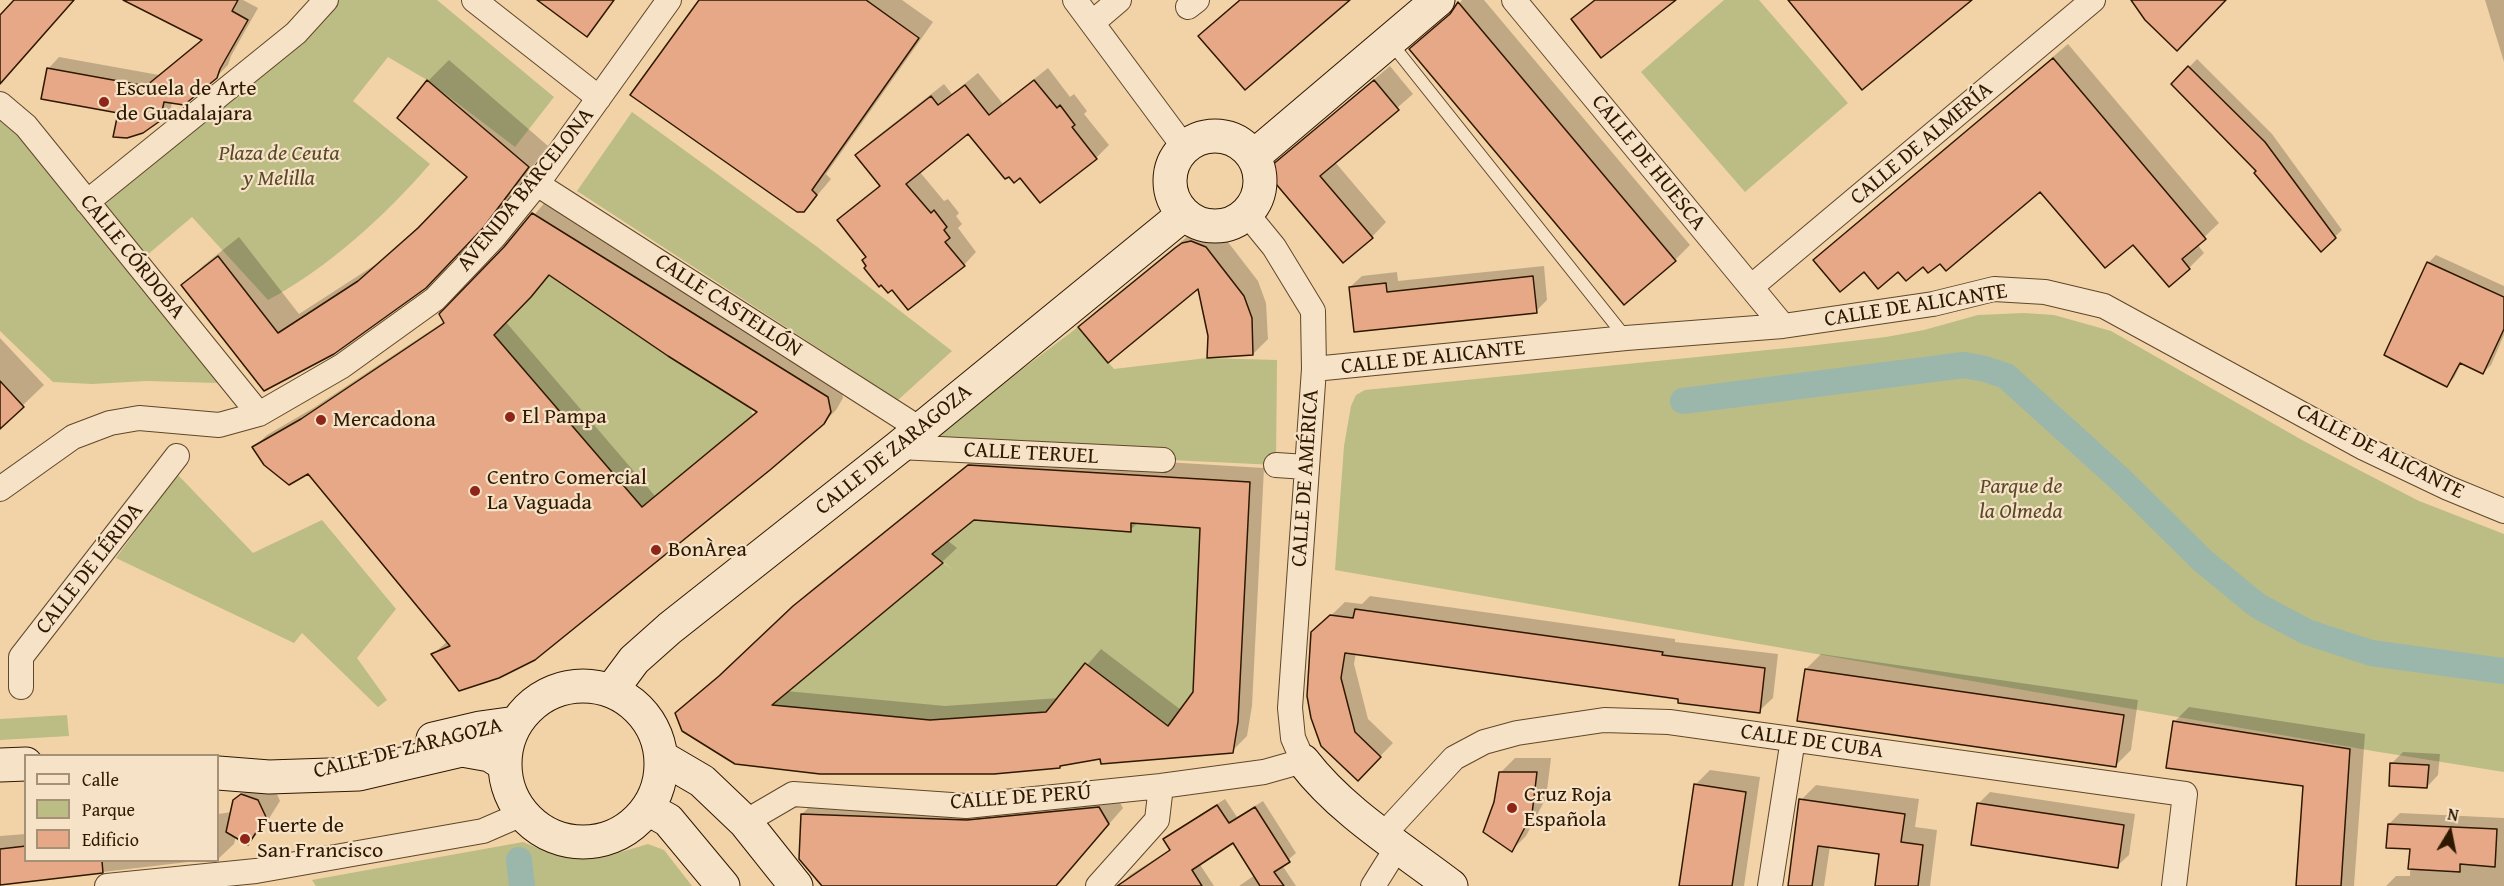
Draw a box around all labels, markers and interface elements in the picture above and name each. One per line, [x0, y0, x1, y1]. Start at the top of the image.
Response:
place label: Escuela de Arte de Guadalajara [116, 76, 257, 128]
street label: CALLE DE ALMERÍA [1846, 77, 1998, 211]
street label: CALLE DE HUESCA [1585, 90, 1711, 236]
marker: Escuela de Arte de Guadalajara [97, 95, 111, 109]
street label: AVENIDA BARCELONA [452, 103, 600, 277]
park label: Plaza de Ceuta y Melilla [218, 141, 340, 192]
street label: CALLE CÓRDOBA [74, 189, 190, 325]
street label: CALLE CASTELLÓN [649, 249, 807, 363]
street label: CALLE DE ALICANTE [1823, 279, 2009, 333]
street label: CALLE DE ALICANTE [1340, 335, 1526, 381]
street label: CALLE DE ZARAGOZA [811, 379, 977, 521]
street label: CALLE DE AMÉRICA [1287, 388, 1325, 568]
street label: CALLE DE ALICANTE [2292, 398, 2468, 506]
place label: El Pampa [522, 404, 607, 430]
place label: Mercadona [333, 407, 436, 433]
marker: El Pampa [503, 410, 517, 424]
marker: Mercadona [314, 413, 328, 427]
street label: CALLE TERUEL [963, 437, 1099, 471]
place label: Centro Comercial La Vaguada [487, 465, 647, 516]
park label: Parque de la Olmeda [1979, 474, 2063, 526]
marker: Centro Comercial La Vaguada [468, 484, 482, 498]
street label: CALLE DE LÉRIDA [31, 498, 149, 640]
place label: BonÀrea [668, 537, 747, 563]
marker: BonÀrea [649, 543, 663, 557]
street label: CALLE DE ZARAGOZA [311, 713, 505, 785]
street label: CALLE DE CUBA [1739, 719, 1885, 765]
legend [24, 754, 219, 862]
text: Calle [82, 766, 119, 793]
street label: CALLE DE PERÚ [949, 780, 1093, 816]
place label: Cruz Roja Española [1524, 782, 1612, 834]
text: Parque [82, 796, 135, 823]
marker: Cruz Roja Española [1505, 801, 1519, 815]
north arrow [2420, 802, 2480, 862]
text: N [2446, 802, 2460, 827]
place label: Fuerte de San Francisco [257, 813, 383, 864]
text: Edificio [82, 826, 139, 853]
marker: Fuerte de San Francisco [238, 832, 252, 846]

